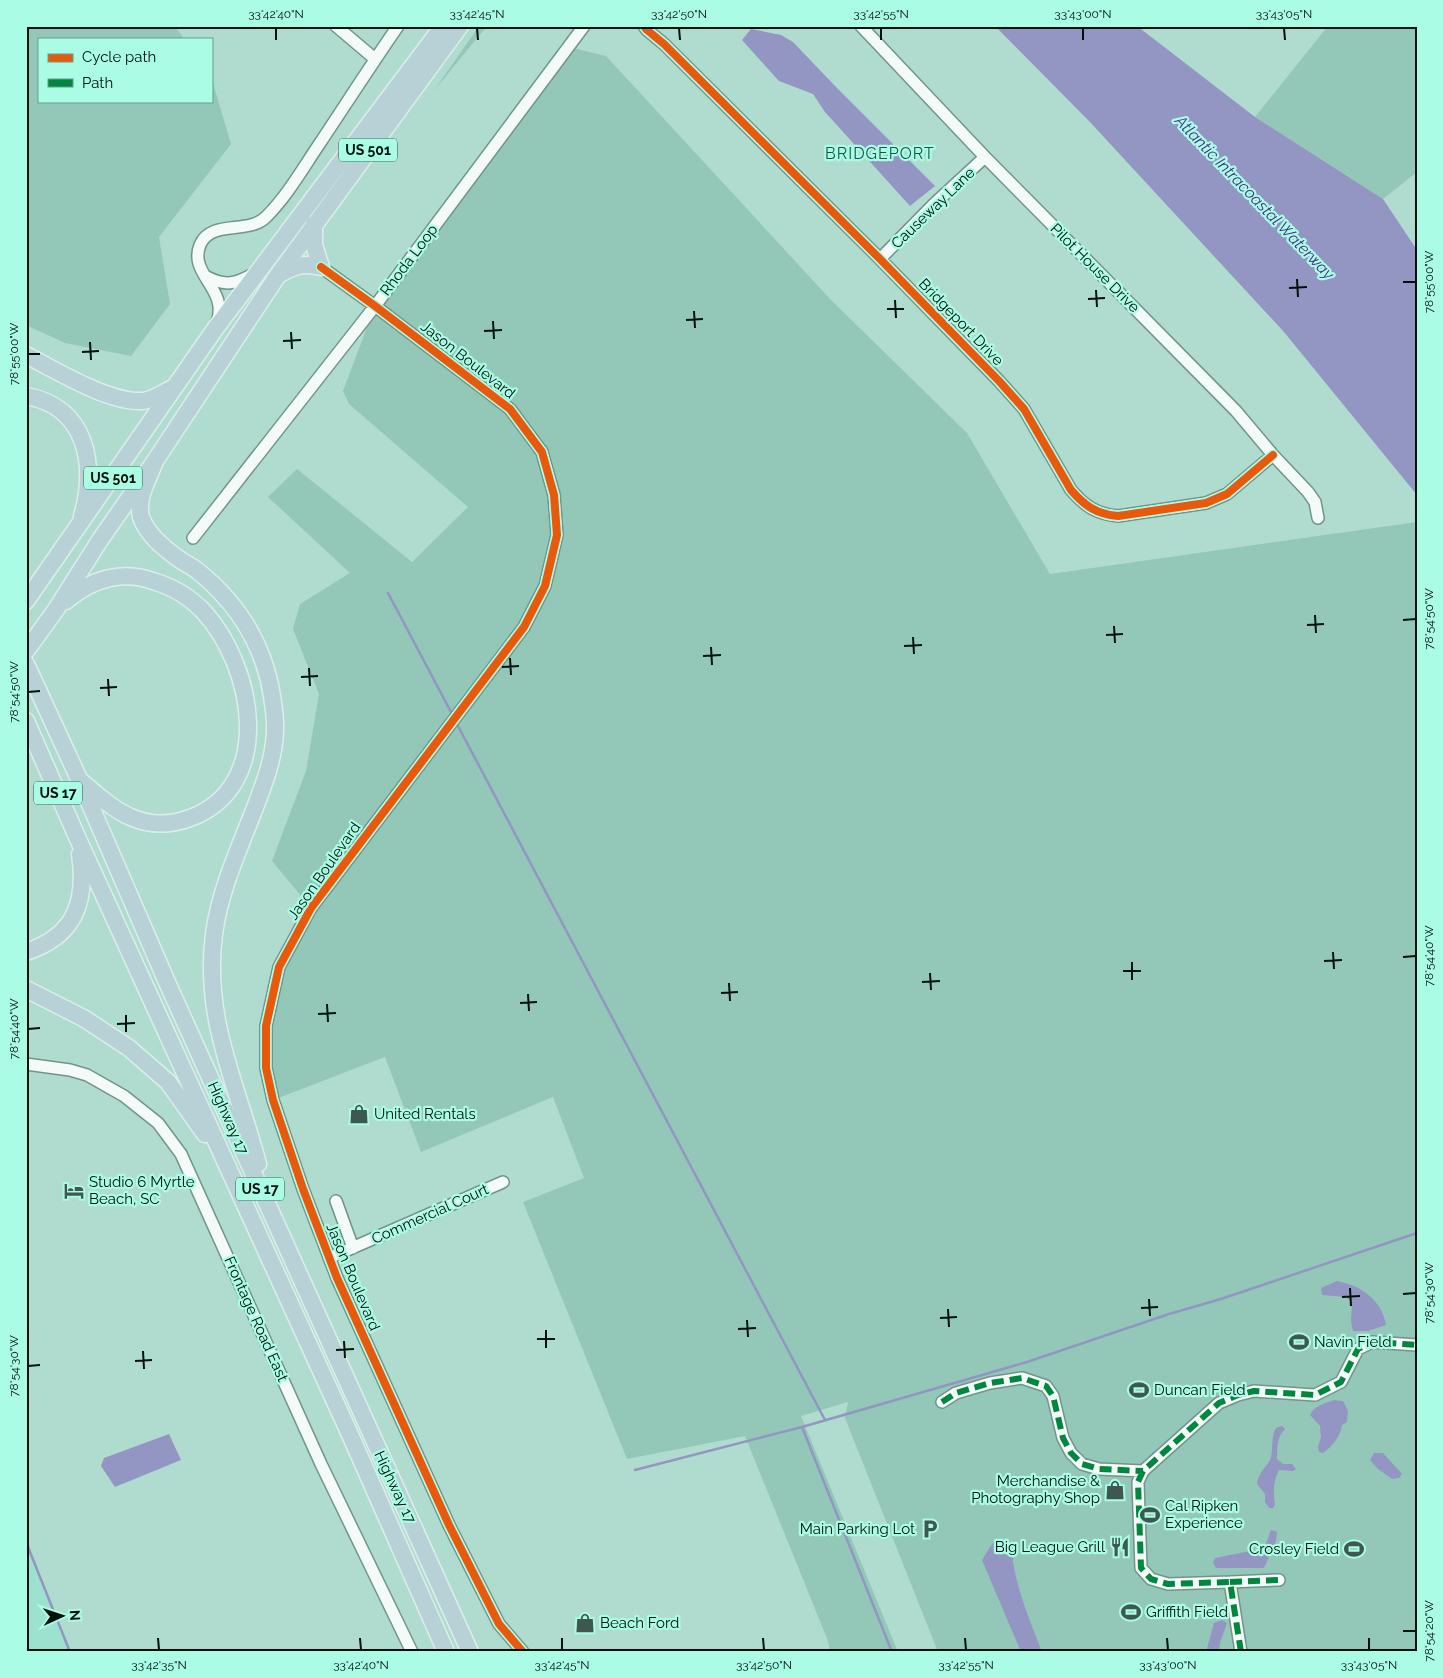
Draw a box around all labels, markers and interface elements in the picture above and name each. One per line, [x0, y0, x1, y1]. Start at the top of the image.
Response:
text: 33°42'40"N [248, 7, 304, 21]
text: 33°42'45"N [450, 7, 504, 21]
text: 33°42'50"N [651, 7, 707, 21]
text: 33°42'55"N [853, 7, 909, 21]
text: 33°43'00"N [1054, 7, 1112, 21]
text: 33°43'05"N [1256, 7, 1312, 21]
legend [38, 38, 212, 102]
text: Cycle path [82, 48, 156, 66]
text: Path [82, 74, 113, 92]
water label: Atlantic Intracoastal Waterway [1170, 111, 1339, 284]
road number: US 501 [339, 138, 397, 162]
district label: BRIDGEPORT [825, 144, 935, 163]
street label: Causeway Lane [887, 163, 979, 252]
street label: Pilot House Drive [1047, 220, 1143, 316]
street label: Rhoda Loop [376, 221, 442, 299]
text: 78°55'00"W [1422, 250, 1436, 313]
street label: Bridgeport Drive [915, 275, 1007, 369]
street label: Jason Boulevard [417, 318, 519, 402]
text: 78°55'00"W [7, 322, 21, 385]
road number: US 501 [84, 466, 142, 489]
text: 78°54'50"W [1422, 588, 1436, 650]
text: 78°54'50"W [7, 661, 21, 723]
road number: US 17 [34, 781, 82, 804]
street label: Jason Boulevard [284, 819, 364, 923]
text: 78°54'40"W [1422, 925, 1436, 986]
text: 78°54'40"W [7, 998, 21, 1059]
street label: Highway 17 [204, 1079, 252, 1157]
shop icon: United Rentals [348, 1103, 370, 1125]
place label: United Rentals [374, 1105, 476, 1123]
place label: Studio 6 Myrtle Beach, SC [89, 1173, 195, 1208]
road number: US 17 [236, 1178, 284, 1200]
hotel icon: Studio 6 Myrtle Beach, SC [63, 1180, 85, 1202]
street label: Commercial Court [369, 1180, 491, 1248]
street label: Jason Boulevard [322, 1221, 384, 1333]
street label: Frontage Road East [220, 1254, 292, 1384]
text: 78°54'30"W [1422, 1262, 1436, 1324]
sports icon: Navin Field [1288, 1331, 1310, 1353]
place label: Navin Field [1314, 1333, 1392, 1351]
text: 78°54'30"W [7, 1335, 21, 1397]
sports icon: Duncan Field [1128, 1379, 1150, 1401]
place label: Duncan Field [1154, 1381, 1246, 1399]
street label: Highway 17 [370, 1448, 420, 1526]
place label: Merchandise & Photography Shop [971, 1472, 1100, 1507]
shop icon: Merchandise & Photography Shop [1104, 1479, 1126, 1501]
place label: Cal Ripken Experience [1165, 1497, 1243, 1532]
sports icon: Cal Ripken Experience [1139, 1504, 1161, 1526]
parking icon: Main Parking Lot [919, 1518, 941, 1540]
place label: Main Parking Lot [800, 1520, 915, 1538]
restaurant icon: Big League Grill [1109, 1536, 1131, 1558]
place label: Big League Grill [995, 1538, 1106, 1556]
sports icon: Crosley Field [1343, 1538, 1365, 1560]
place label: Crosley Field [1249, 1540, 1339, 1558]
north arrow [38, 1590, 88, 1640]
text: 78°54'20"W [1422, 1600, 1436, 1662]
sports icon: Griffith Field [1120, 1601, 1142, 1623]
place label: Griffith Field [1146, 1603, 1228, 1621]
text: N [67, 1610, 83, 1621]
shop icon: Beach Ford [574, 1612, 596, 1634]
place label: Beach Ford [600, 1614, 679, 1632]
text: 33°42'35"N [131, 1658, 187, 1672]
text: 33°42'40"N [333, 1658, 389, 1672]
text: 33°42'45"N [535, 1658, 589, 1672]
text: 33°42'50"N [736, 1658, 792, 1672]
text: 33°42'55"N [938, 1658, 994, 1672]
text: 33°43'00"N [1139, 1658, 1197, 1672]
text: 33°43'05"N [1341, 1658, 1397, 1672]

